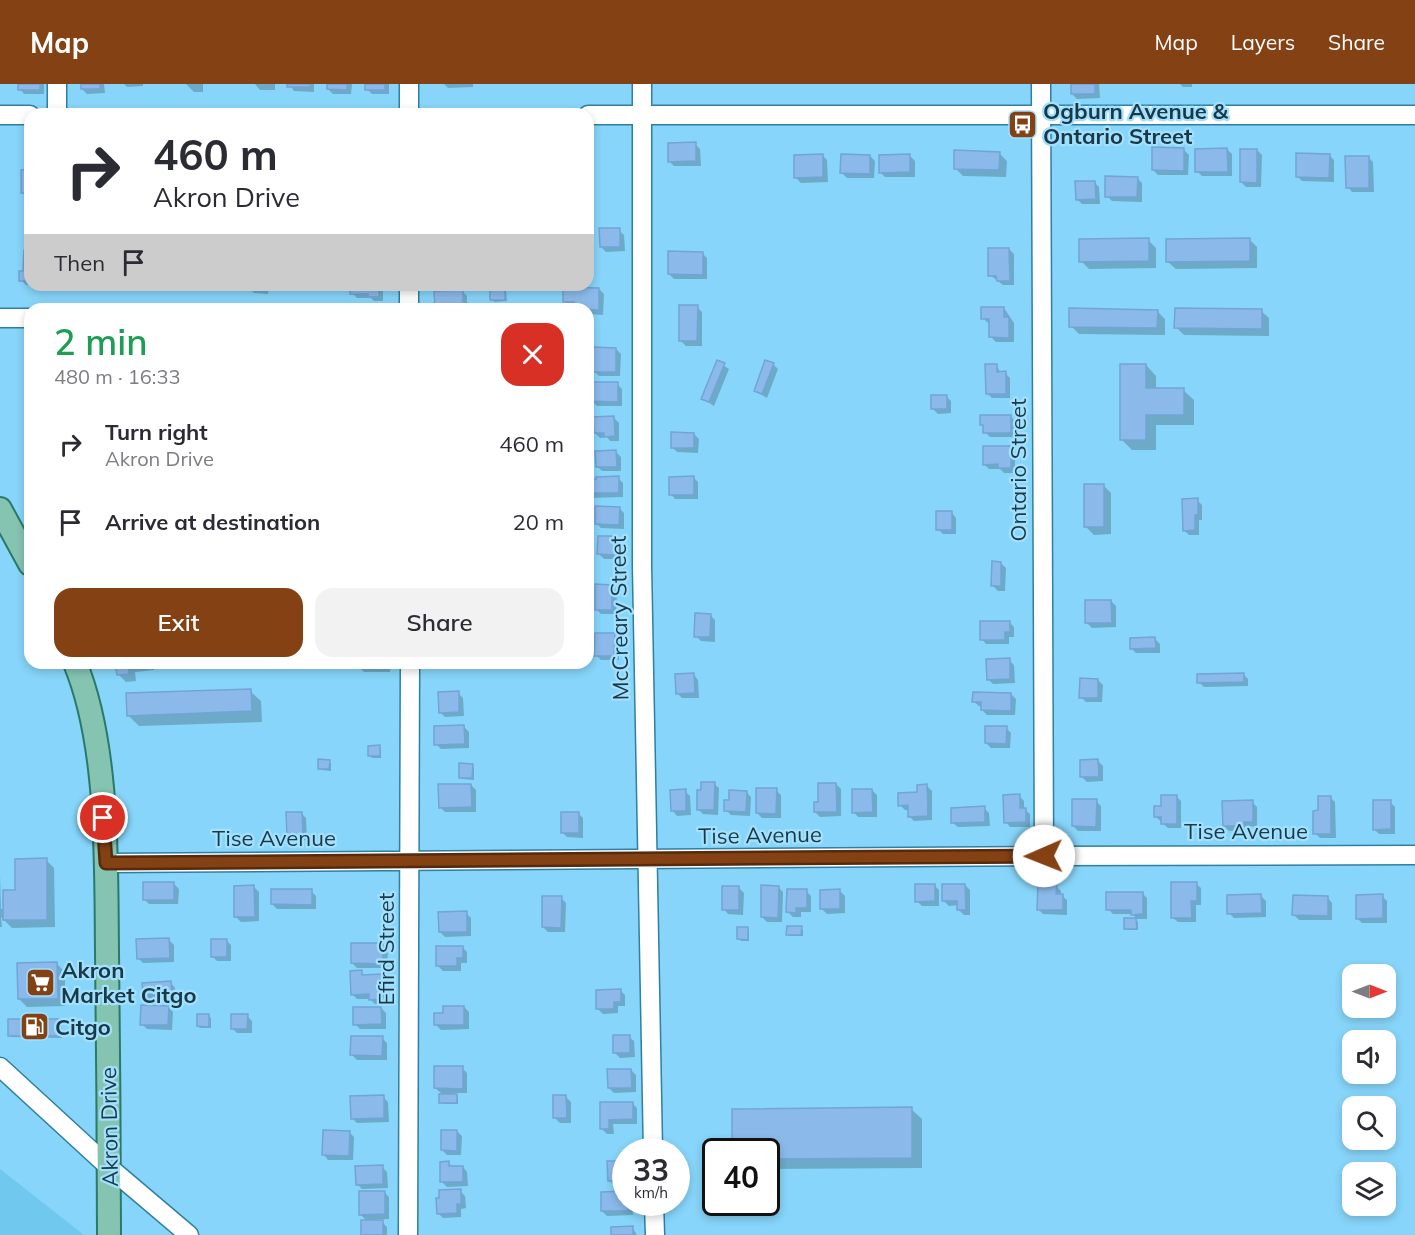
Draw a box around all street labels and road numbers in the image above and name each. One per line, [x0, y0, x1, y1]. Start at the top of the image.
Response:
street label: Ontario Street [1004, 398, 1032, 542]
street label: McCreary Street [604, 535, 634, 701]
street label: Tise Avenue [1184, 817, 1308, 845]
street label: Tise Avenue [698, 820, 822, 850]
street label: Tise Avenue [212, 824, 336, 852]
street label: Efird Street [372, 892, 400, 1006]
street label: Akron Drive [94, 1067, 124, 1187]

